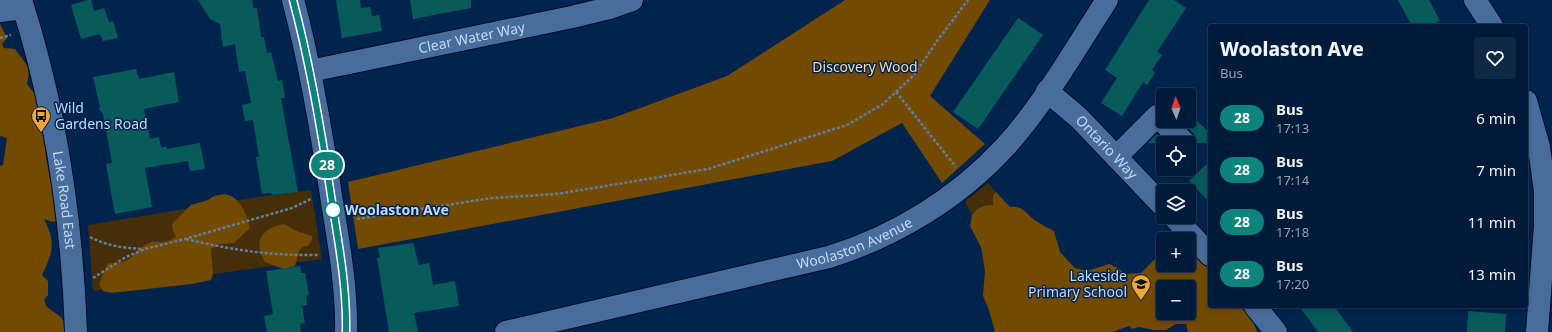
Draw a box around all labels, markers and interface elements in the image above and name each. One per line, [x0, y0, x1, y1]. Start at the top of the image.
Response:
street label: Clear Water Way [416, 17, 527, 57]
text: Woolaston Ave [1220, 36, 1364, 62]
button: heart [1474, 37, 1516, 79]
park label: Discovery Wood [812, 57, 918, 76]
text: Bus [1220, 64, 1243, 82]
north arrow [1156, 88, 1196, 128]
map controls [1156, 88, 1196, 320]
place label: Wild Gardens Road [55, 98, 148, 133]
text: Bus [1276, 99, 1303, 119]
bus stop icon: Wild Gardens Road [30, 105, 52, 133]
text: 28 [1234, 108, 1250, 127]
text: 6 min [1476, 108, 1516, 128]
street label: Ontario Way [1072, 111, 1143, 183]
text: 17:13 [1276, 119, 1309, 137]
button: locate [1156, 136, 1196, 176]
street label: Lake Road East [49, 149, 81, 250]
text: Bus [1276, 151, 1303, 171]
line badge: 28 [309, 152, 345, 178]
text: 28 [319, 155, 335, 174]
text: 28 [1234, 160, 1250, 179]
text: 7 min [1476, 160, 1516, 180]
text: 17:14 [1276, 171, 1309, 189]
button: layers [1156, 184, 1196, 224]
place label: Woolaston Ave [345, 200, 449, 219]
marker: Woolaston Ave [324, 201, 342, 219]
text: Bus [1276, 203, 1303, 223]
street label: Woolaston Avenue [795, 212, 916, 273]
text: 28 [1234, 212, 1250, 231]
text: 11 min [1468, 212, 1516, 232]
text: 17:18 [1276, 223, 1309, 241]
button: + [1156, 232, 1196, 272]
text: Bus [1276, 255, 1303, 275]
text: 28 [1234, 264, 1250, 283]
text: 13 min [1468, 264, 1516, 284]
place label: Lakeside Primary School [1028, 266, 1127, 301]
school or university icon: Lakeside Primary School [1130, 273, 1152, 301]
text: 17:20 [1276, 275, 1309, 293]
button: − [1156, 280, 1196, 320]

